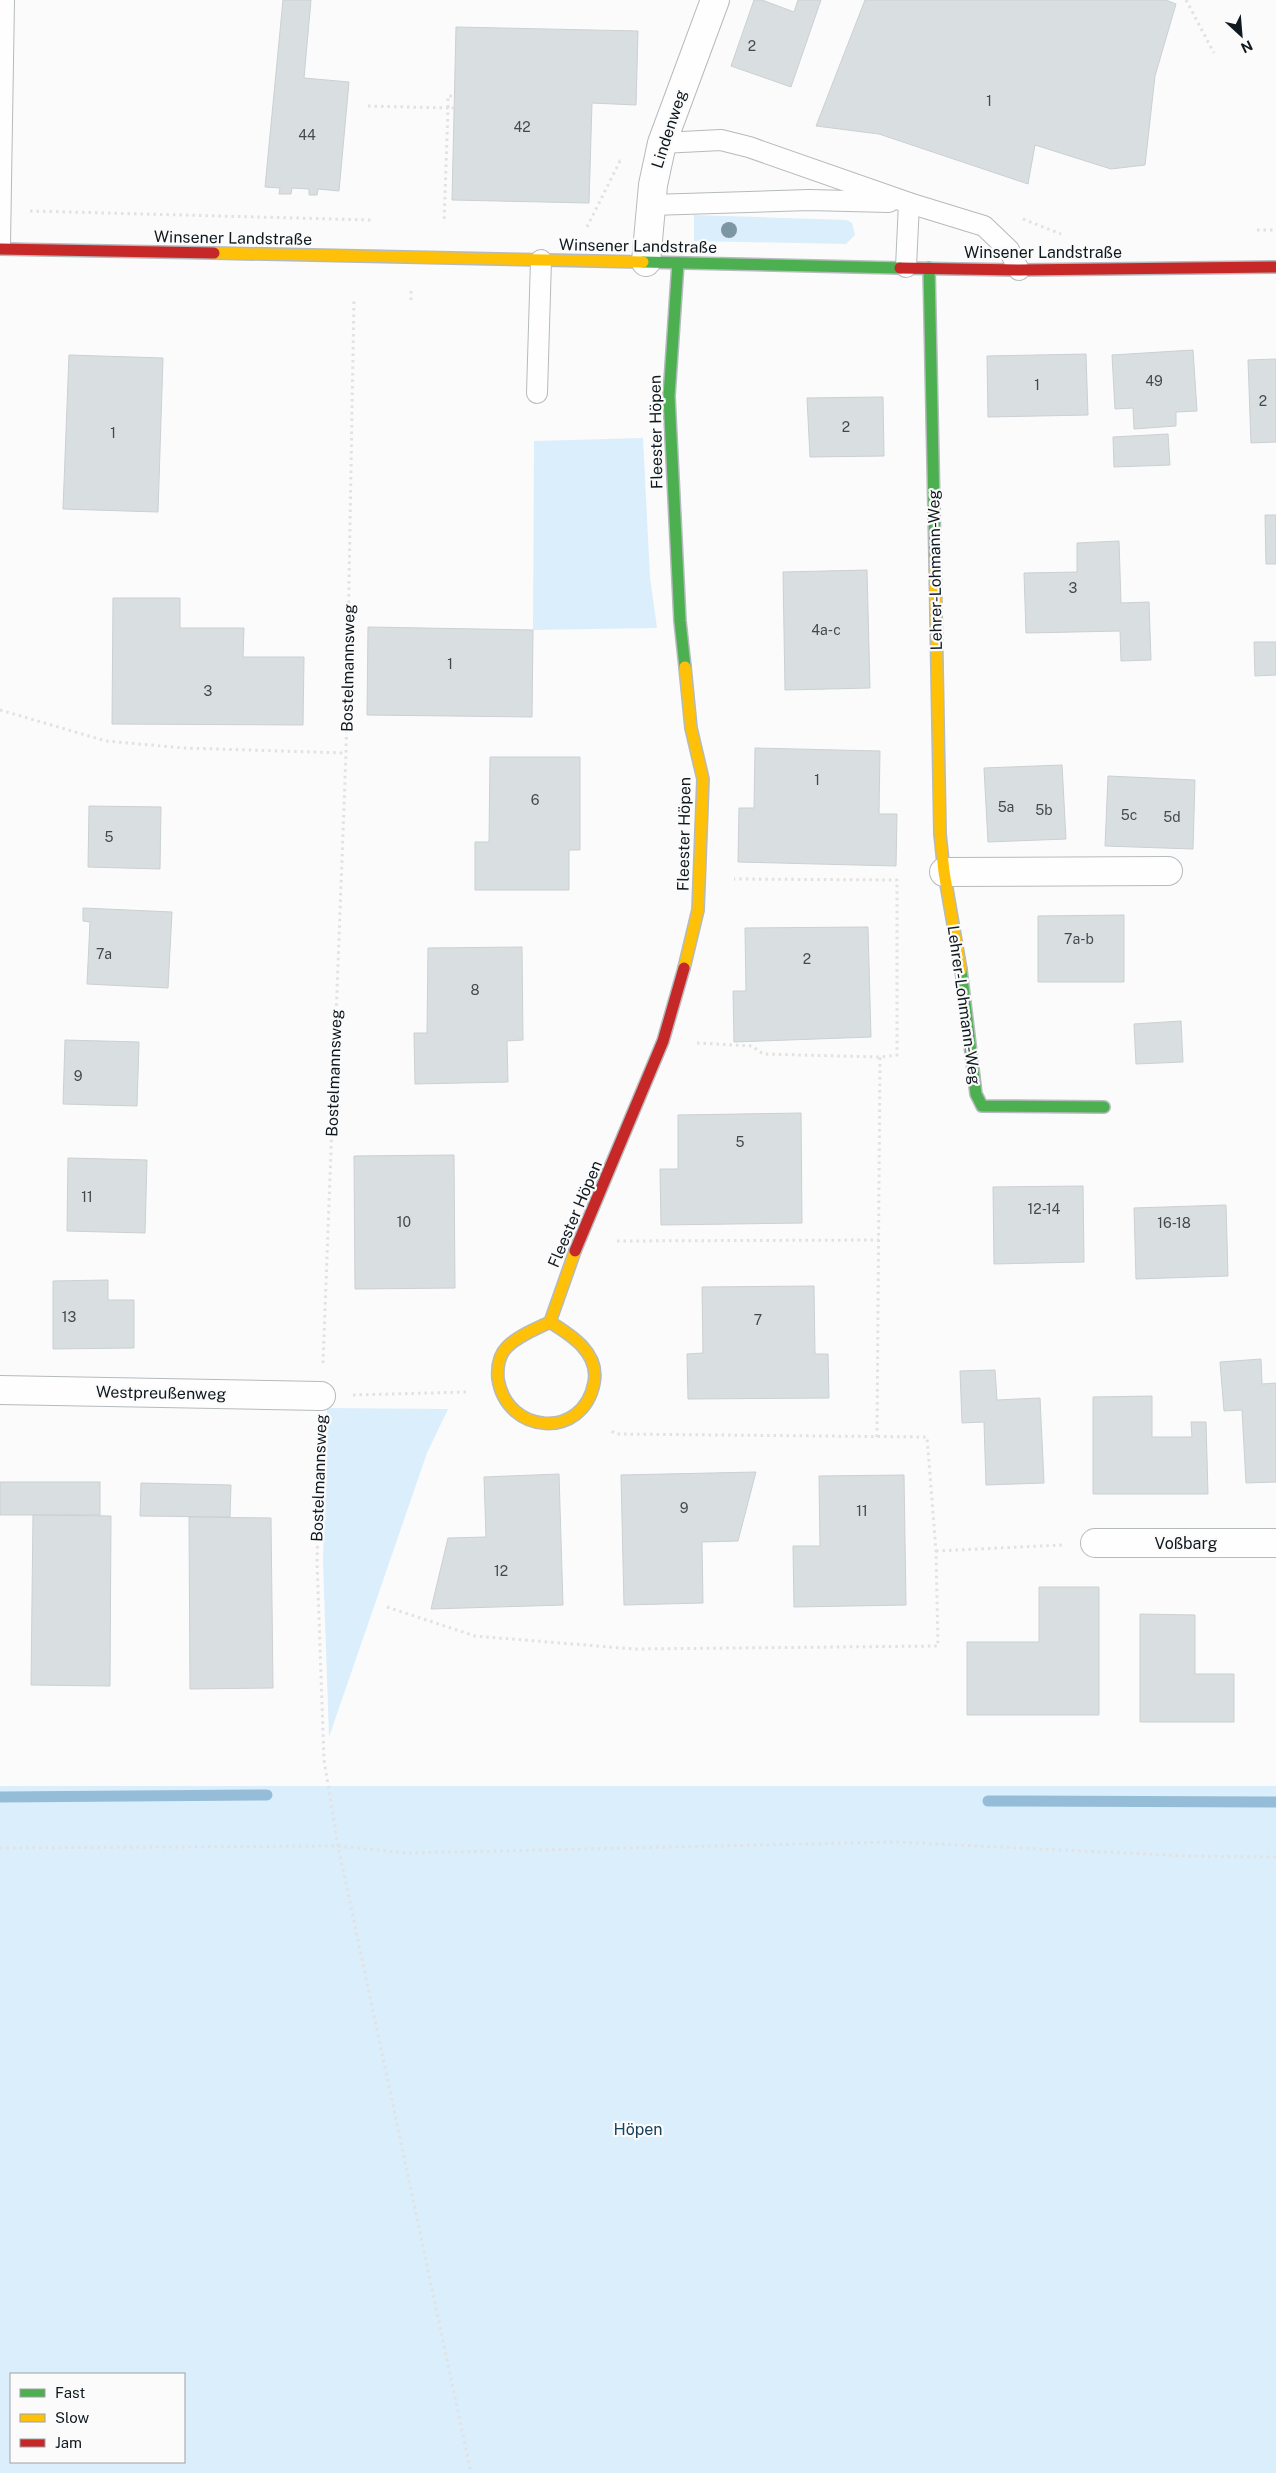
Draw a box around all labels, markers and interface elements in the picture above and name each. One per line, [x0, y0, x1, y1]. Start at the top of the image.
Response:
north arrow [1216, 10, 1266, 60]
text: N [1238, 37, 1255, 56]
house number: 2 [748, 38, 756, 54]
street label: Lindenweg [647, 87, 691, 171]
house number: 1 [986, 93, 992, 109]
house number: 42 [513, 119, 531, 135]
house number: 44 [298, 127, 316, 143]
street label: Winsener Landstraße [154, 227, 312, 249]
street label: Winsener Landstraße [559, 235, 717, 257]
street label: Winsener Landstraße [964, 243, 1122, 262]
house number: 49 [1145, 373, 1163, 389]
street label: Fleester Höpen [646, 375, 666, 489]
house number: 1 [1034, 377, 1040, 393]
house number: 2 [1259, 393, 1267, 409]
house number: 2 [842, 419, 850, 435]
house number: 1 [110, 425, 116, 441]
street label: Lehrer-Lohmann-Weg [924, 490, 946, 650]
house number: 3 [1069, 580, 1078, 596]
street label: Bostelmannsweg [337, 604, 359, 732]
house number: 4a-c [811, 622, 841, 638]
house number: 1 [447, 656, 453, 672]
house number: 3 [204, 683, 213, 699]
house number: 1 [814, 772, 820, 788]
street label: Fleester Höpen [674, 777, 694, 891]
house number: 6 [531, 792, 540, 808]
house number: 5a [998, 799, 1014, 815]
house number: 5b [1035, 802, 1053, 818]
house number: 5c [1121, 807, 1137, 823]
house number: 5d [1163, 809, 1181, 825]
house number: 5 [105, 829, 114, 845]
street label: Lehrer-Lohmann-Weg [943, 924, 985, 1086]
house number: 7a-b [1064, 931, 1094, 947]
house number: 7a [96, 946, 112, 962]
house number: 2 [803, 951, 811, 967]
house number: 8 [470, 982, 480, 998]
street label: Bostelmannsweg [322, 1009, 346, 1137]
house number: 9 [74, 1068, 83, 1084]
house number: 5 [736, 1134, 745, 1150]
street label: Fleester Höpen [544, 1158, 606, 1270]
house number: 11 [81, 1189, 93, 1205]
house number: 12-14 [1028, 1201, 1061, 1217]
house number: 10 [397, 1214, 411, 1230]
house number: 16-18 [1157, 1215, 1191, 1231]
house number: 13 [62, 1309, 76, 1325]
house number: 7 [754, 1312, 762, 1328]
street label: Westpreußenweg [96, 1382, 226, 1404]
street label: Bostelmannsweg [307, 1414, 331, 1542]
house number: 9 [680, 1500, 689, 1516]
house number: 11 [856, 1503, 868, 1519]
street label: Voßbarg [1155, 1534, 1217, 1553]
house number: 12 [494, 1563, 508, 1579]
park label: Höpen [613, 2120, 663, 2139]
legend [10, 2373, 185, 2463]
text: Fast [55, 2384, 85, 2401]
text: Slow [55, 2409, 90, 2426]
text: Jam [55, 2434, 82, 2451]

